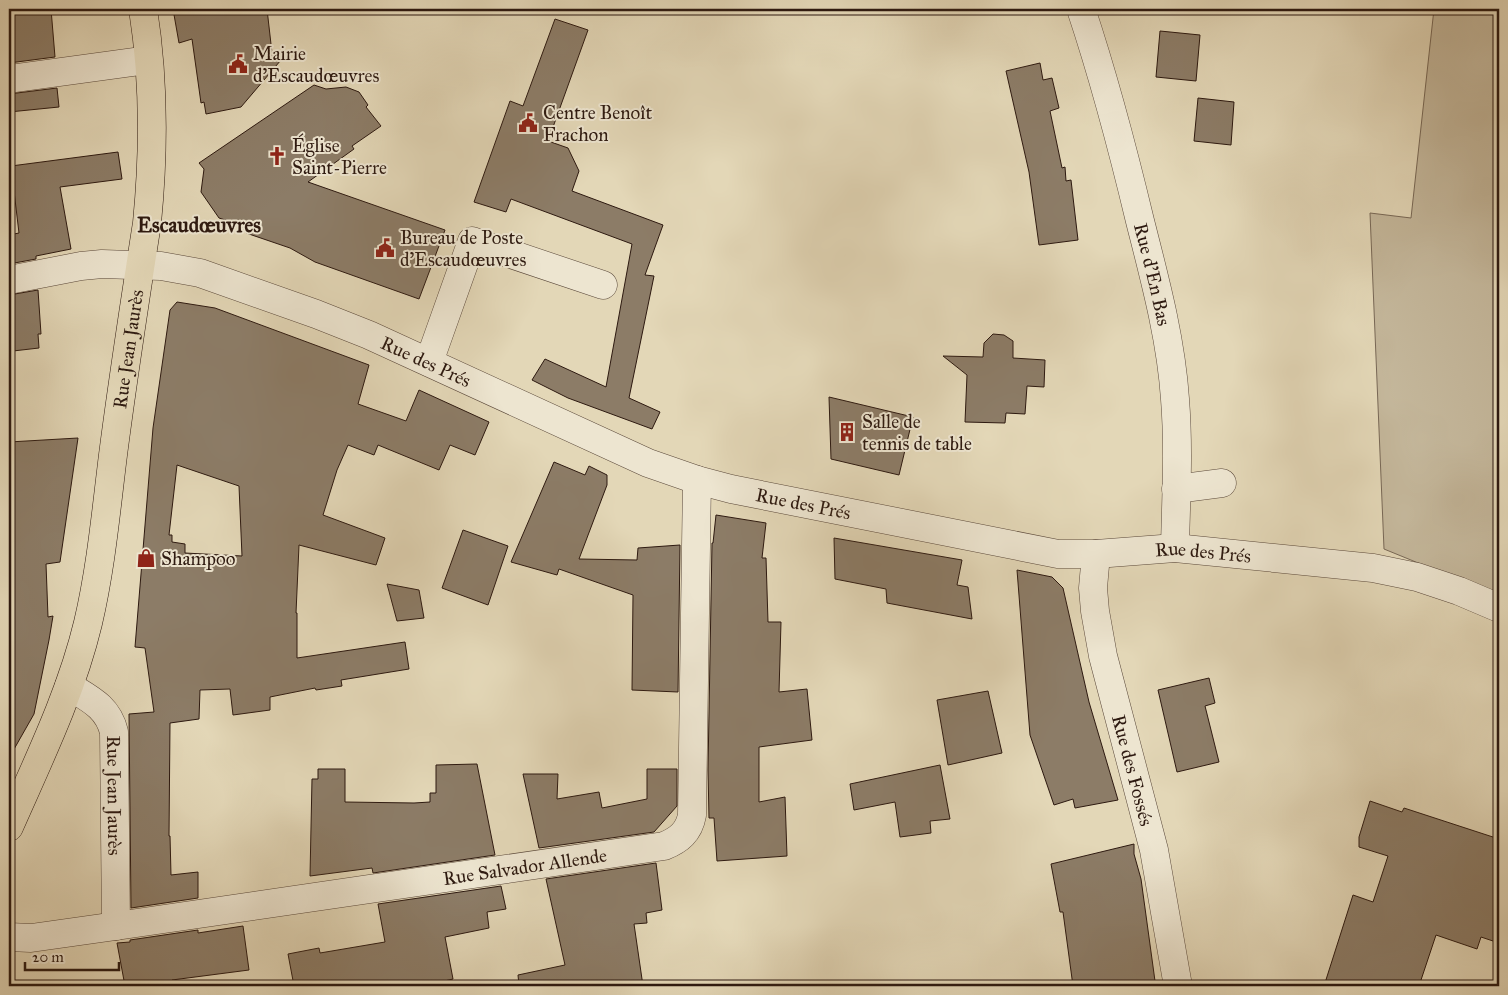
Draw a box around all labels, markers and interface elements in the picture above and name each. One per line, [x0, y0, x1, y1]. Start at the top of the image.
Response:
place label: Mairie d'Escaudœuvres [253, 42, 379, 87]
public building icon: Mairie d'Escaudœuvres [227, 53, 249, 75]
place label: Centre Benoît Frachon [543, 101, 652, 146]
public building icon: Centre Benoît Frachon [517, 112, 539, 134]
place label: Église Saint-Pierre [292, 133, 387, 179]
church icon: Église Saint-Pierre [266, 145, 288, 167]
district label: Escaudœuvres [137, 212, 261, 238]
street label: Rue d'En Bas [1129, 221, 1176, 328]
place label: Bureau de Poste d'Escaudœuvres [400, 226, 526, 271]
public building icon: Bureau de Poste d'Escaudœuvres [374, 237, 396, 259]
street label: Rue Jean Jaurès [108, 288, 149, 410]
street label: Rue des Prés [377, 331, 475, 392]
place label: Salle de tennis de table [862, 410, 972, 455]
building icon: Salle de tennis de table [836, 421, 858, 443]
street label: Rue des Prés [754, 483, 853, 525]
street label: Rue des Prés [1154, 537, 1252, 568]
shop icon: Shampoo [135, 547, 157, 569]
place label: Shampoo [161, 547, 236, 570]
street label: Rue des Fossés [1107, 712, 1158, 829]
street label: Rue Jean Jaurès [101, 735, 126, 856]
street label: Rue Salvador Allende [441, 843, 608, 890]
scale bar [25, 940, 119, 972]
text: 20 m [32, 948, 64, 966]

